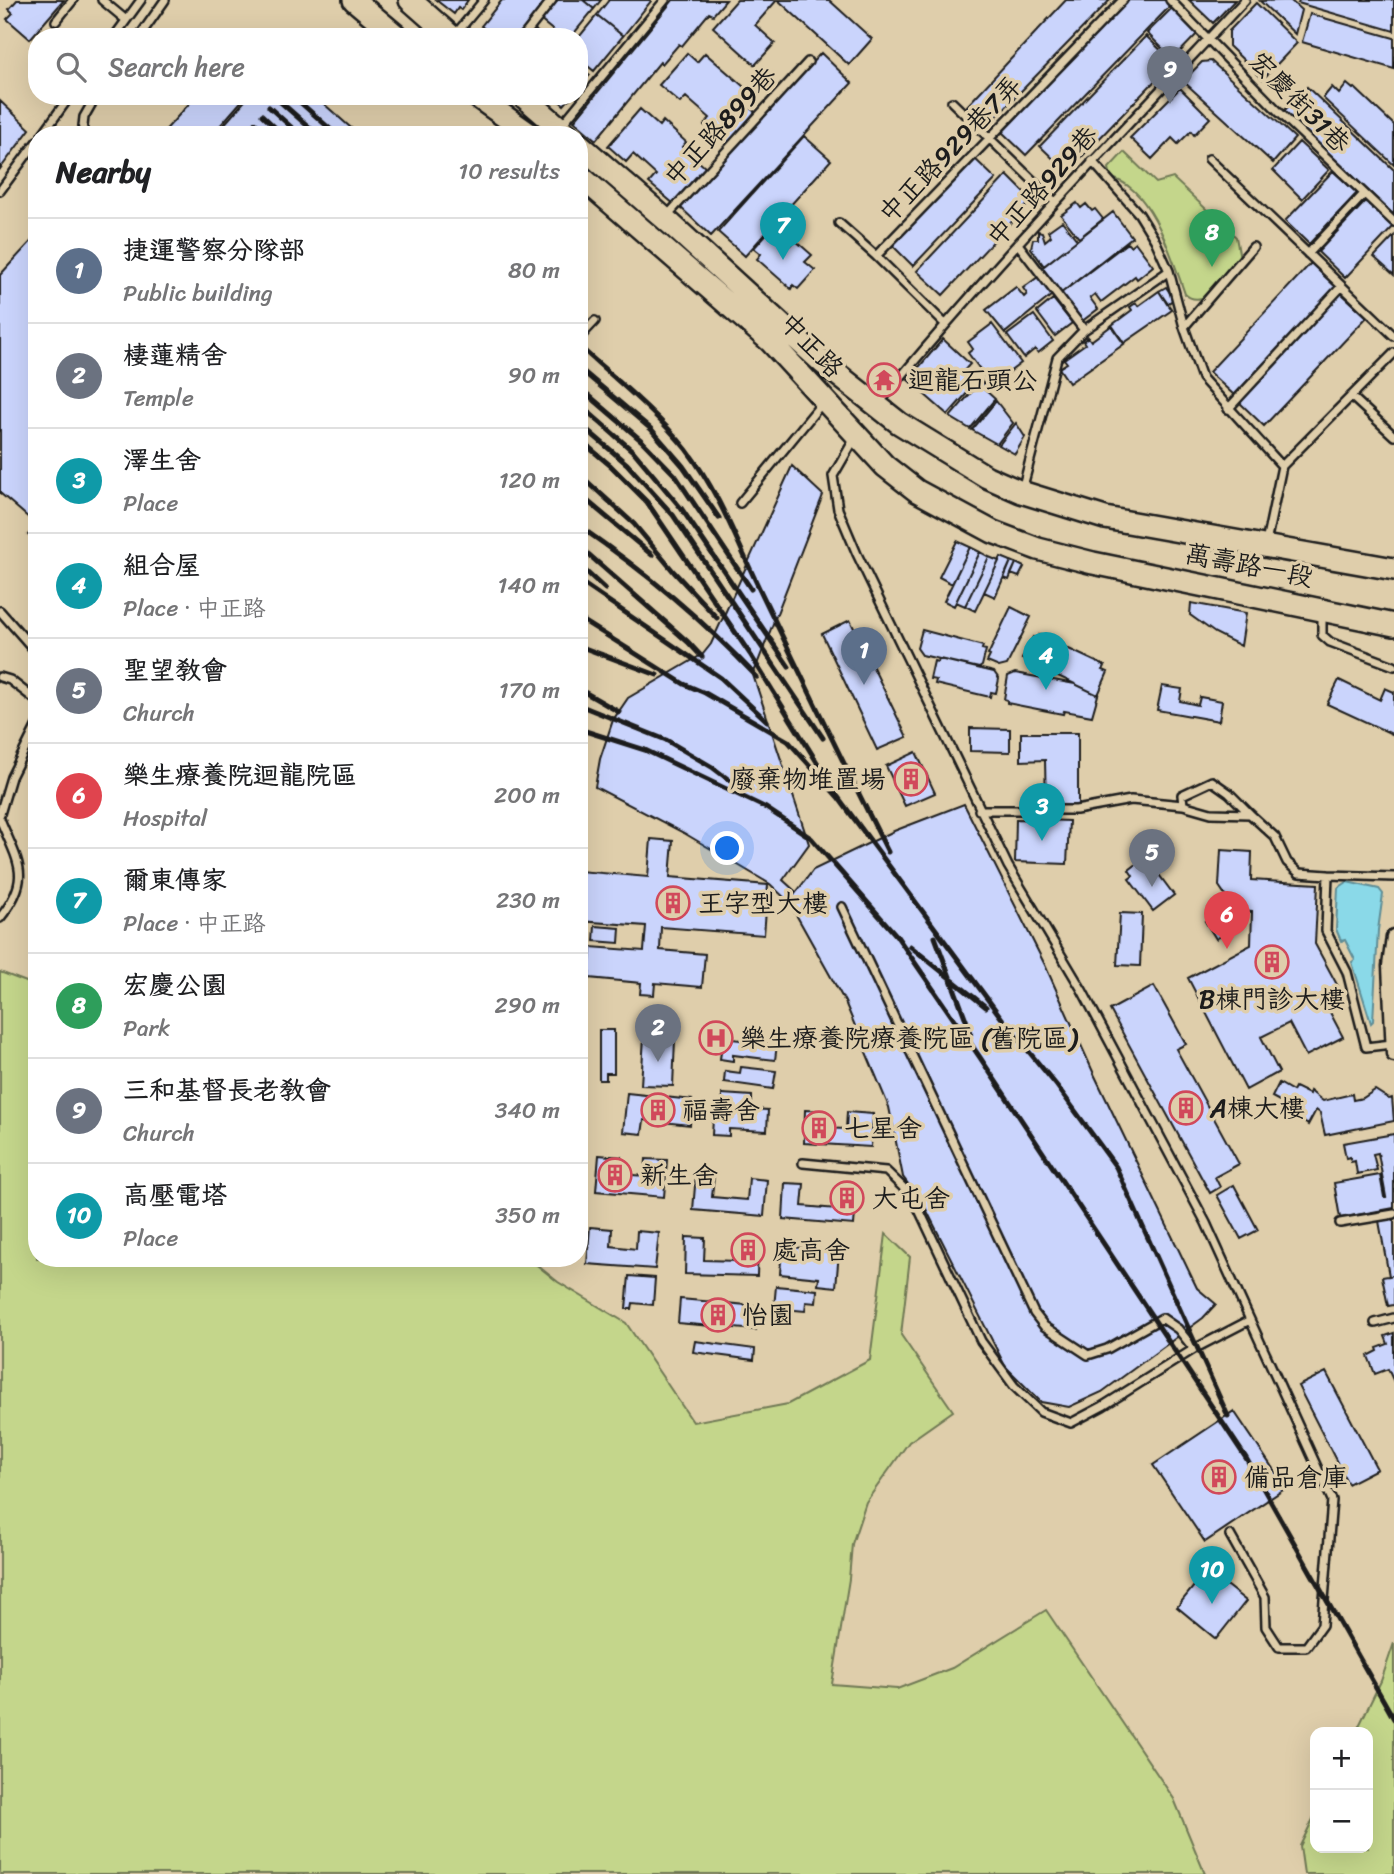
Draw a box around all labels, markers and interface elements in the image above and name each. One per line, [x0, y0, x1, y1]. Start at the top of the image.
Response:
search box [28, 28, 588, 105]
street label: 宏慶街31巷 [1238, 40, 1362, 164]
text: Search here [108, 44, 245, 90]
pin: 9 [1147, 46, 1193, 104]
icon: search [52, 48, 90, 86]
street label: 中正路899巷 [651, 55, 789, 197]
street label: 中正路929巷7弄 [867, 64, 1033, 234]
street label: 中正路929巷 [974, 115, 1110, 257]
text: Nearby [56, 145, 151, 199]
text: 10 results [458, 151, 560, 192]
pin: 7 [760, 202, 806, 260]
pin: 8 [1189, 209, 1235, 267]
text: 捷運警察分隊部 [123, 227, 305, 273]
text: 1 [74, 250, 84, 291]
text: 80 m [508, 250, 560, 291]
text: Public building [123, 273, 273, 314]
street label: 中正路 [768, 301, 856, 389]
text: 棲蓮精舍 [123, 332, 227, 378]
text: 2 [72, 355, 86, 396]
text: 90 m [508, 355, 560, 396]
place label: 迴龍石頭公 [908, 357, 1038, 403]
temple icon: 迴龍石頭公 [865, 361, 903, 399]
text: Temple [123, 378, 194, 419]
text: 澤生舍 [123, 437, 201, 483]
text: 3 [73, 460, 85, 501]
text: 120 m [499, 460, 560, 501]
text: Place [123, 483, 178, 524]
street label: 萬壽路一段 [1181, 530, 1317, 600]
text: 組合屋 [123, 542, 201, 588]
text: 4 [72, 565, 86, 606]
text: 140 m [498, 565, 560, 606]
text: Place · 中正路 [123, 588, 266, 629]
pin: 1 [841, 627, 887, 685]
pin: 4 [1023, 632, 1069, 690]
text: 聖望教會 [123, 647, 227, 693]
text: 5 [72, 670, 86, 711]
text: 170 m [499, 670, 560, 711]
text: Church [123, 693, 195, 734]
text: 樂生療養院迴龍院區 [123, 752, 357, 798]
place label: 廢棄物堆置場 [730, 756, 886, 802]
building icon: 廢棄物堆置場 [892, 760, 930, 798]
text: 6 [72, 775, 86, 816]
text: 200 m [494, 775, 560, 816]
pin: 3 [1019, 783, 1065, 841]
text: Hospital [123, 798, 207, 839]
pin: 5 [1129, 829, 1175, 887]
your location [710, 831, 744, 865]
text: 爾東傳家 [123, 857, 227, 903]
text: 7 [72, 880, 86, 921]
text: 230 m [496, 880, 560, 921]
place label: 王字型大樓 [698, 880, 828, 926]
building icon: 王字型大樓 [654, 884, 692, 922]
pin: 6 [1204, 891, 1250, 949]
text: Place · 中正路 [123, 903, 266, 944]
building icon: B棟門診大樓 [1253, 943, 1291, 981]
text: 宏慶公園 [123, 962, 227, 1008]
place label: B棟門診大樓 [1199, 976, 1345, 1022]
text: 8 [72, 985, 86, 1026]
text: 290 m [494, 985, 560, 1026]
pin: 2 [635, 1004, 681, 1062]
text: Park [123, 1008, 170, 1049]
place label: 樂生療養院療養院區 (舊院區) [740, 1015, 1079, 1061]
hospital icon: 樂生療養院療養院區 (舊院區) [697, 1019, 735, 1057]
text: 三和基督長老教會 [123, 1067, 331, 1113]
place label: A棟大樓 [1209, 1085, 1305, 1131]
place label: 福壽舍 [682, 1087, 760, 1133]
building icon: A棟大樓 [1167, 1089, 1205, 1127]
text: 9 [72, 1090, 86, 1131]
text: 340 m [495, 1090, 560, 1131]
building icon: 福壽舍 [639, 1091, 677, 1129]
place label: 七星舍 [844, 1105, 922, 1151]
building icon: 七星舍 [800, 1109, 838, 1147]
text: Church [123, 1113, 195, 1154]
place label: 新生舍 [640, 1152, 718, 1198]
building icon: 新生舍 [596, 1156, 634, 1194]
text: 高壓電塔 [123, 1172, 227, 1218]
place label: 大屯舍 [872, 1175, 950, 1221]
building icon: 大屯舍 [828, 1179, 866, 1217]
text: 10 [67, 1195, 91, 1236]
text: 350 m [495, 1195, 560, 1236]
text: Place [123, 1218, 178, 1259]
place label: 處高舍 [772, 1227, 850, 1273]
building icon: 處高舍 [729, 1231, 767, 1269]
place label: 怡園 [742, 1292, 794, 1338]
building icon: 怡園 [699, 1296, 737, 1334]
place label: 備品倉庫 [1244, 1454, 1348, 1500]
building icon: 備品倉庫 [1200, 1458, 1238, 1496]
pin: 10 [1189, 1546, 1235, 1604]
map controls [1310, 1727, 1373, 1853]
button: + [1310, 1727, 1373, 1790]
button: − [1310, 1790, 1373, 1853]

